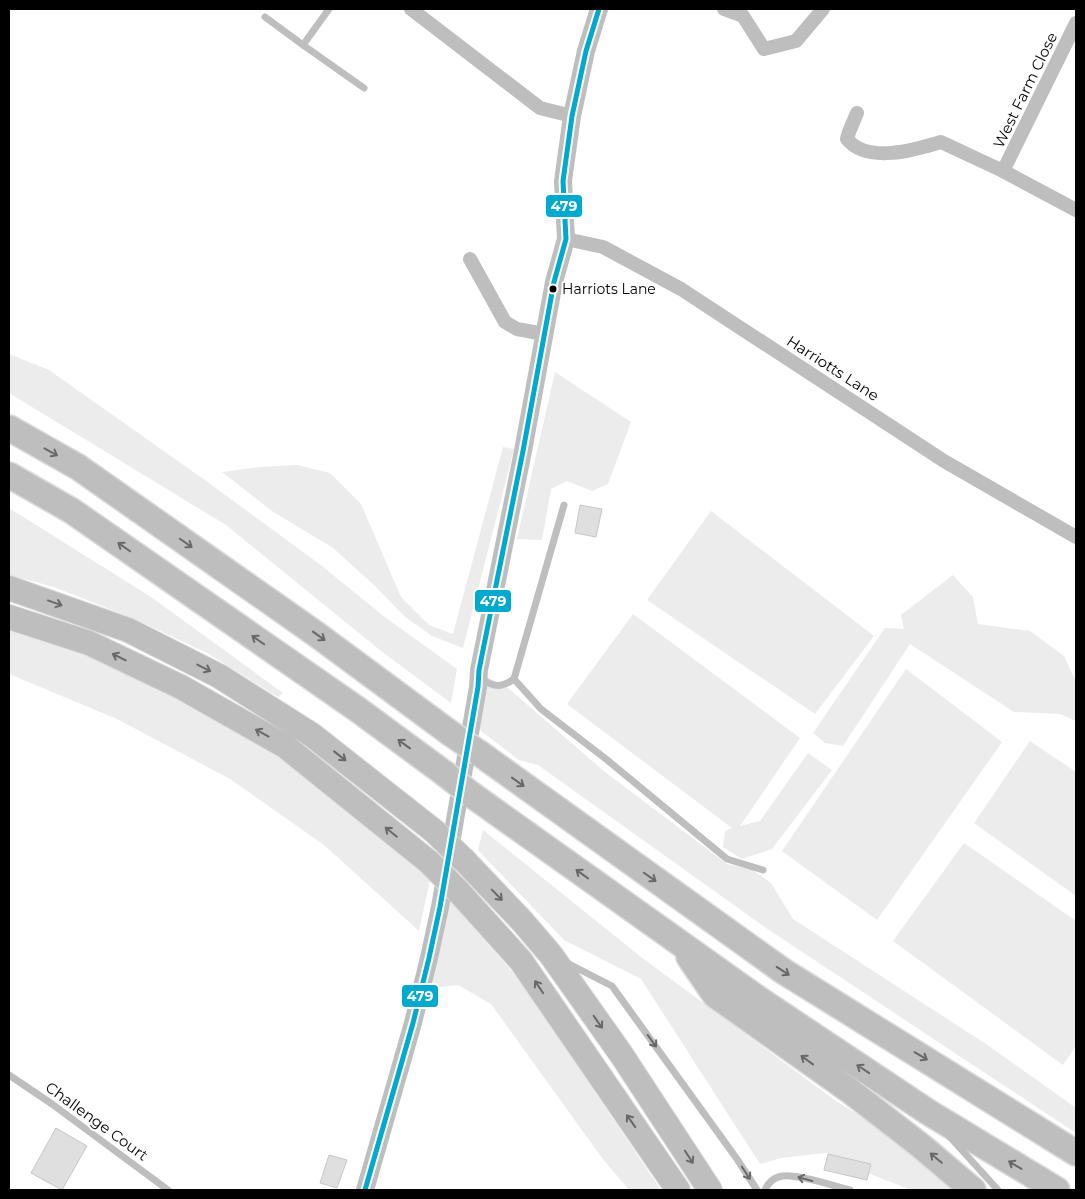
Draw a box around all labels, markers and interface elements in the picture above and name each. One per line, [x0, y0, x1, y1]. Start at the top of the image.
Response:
street label: West Farm Close [989, 29, 1061, 151]
line badge: 479 [545, 194, 583, 218]
text: 479 [551, 197, 577, 215]
place label: Harriots Lane [562, 280, 656, 298]
marker: Harriots Lane [548, 284, 558, 294]
street label: Harriotts Lane [783, 331, 883, 405]
one-way arrow [44, 447, 59, 457]
one-way arrow [179, 538, 193, 548]
one-way arrow [117, 542, 131, 552]
line badge: 479 [474, 589, 512, 613]
text: 479 [480, 592, 506, 610]
one-way arrow [47, 599, 62, 608]
one-way arrow [312, 631, 326, 641]
one-way arrow [251, 635, 265, 645]
one-way arrow [112, 652, 127, 661]
one-way arrow [196, 663, 211, 673]
one-way arrow [255, 728, 270, 738]
one-way arrow [398, 739, 411, 750]
one-way arrow [333, 751, 346, 762]
one-way arrow [511, 777, 525, 787]
one-way arrow [385, 826, 398, 837]
one-way arrow [575, 869, 589, 879]
one-way arrow [643, 872, 657, 882]
one-way arrow [491, 889, 503, 902]
one-way arrow [775, 966, 789, 976]
one-way arrow [534, 980, 544, 994]
line badge: 479 [401, 984, 439, 1008]
text: 479 [407, 987, 433, 1005]
one-way arrow [593, 1015, 603, 1029]
one-way arrow [647, 1034, 657, 1048]
one-way arrow [914, 1052, 928, 1062]
one-way arrow [800, 1055, 814, 1065]
one-way arrow [856, 1064, 870, 1074]
street label: Challenge Court [42, 1077, 152, 1165]
one-way arrow [626, 1114, 636, 1128]
one-way arrow [684, 1150, 694, 1164]
one-way arrow [930, 1153, 943, 1164]
one-way arrow [1009, 1160, 1023, 1170]
one-way arrow [741, 1166, 751, 1180]
one-way arrow [797, 1174, 813, 1183]

